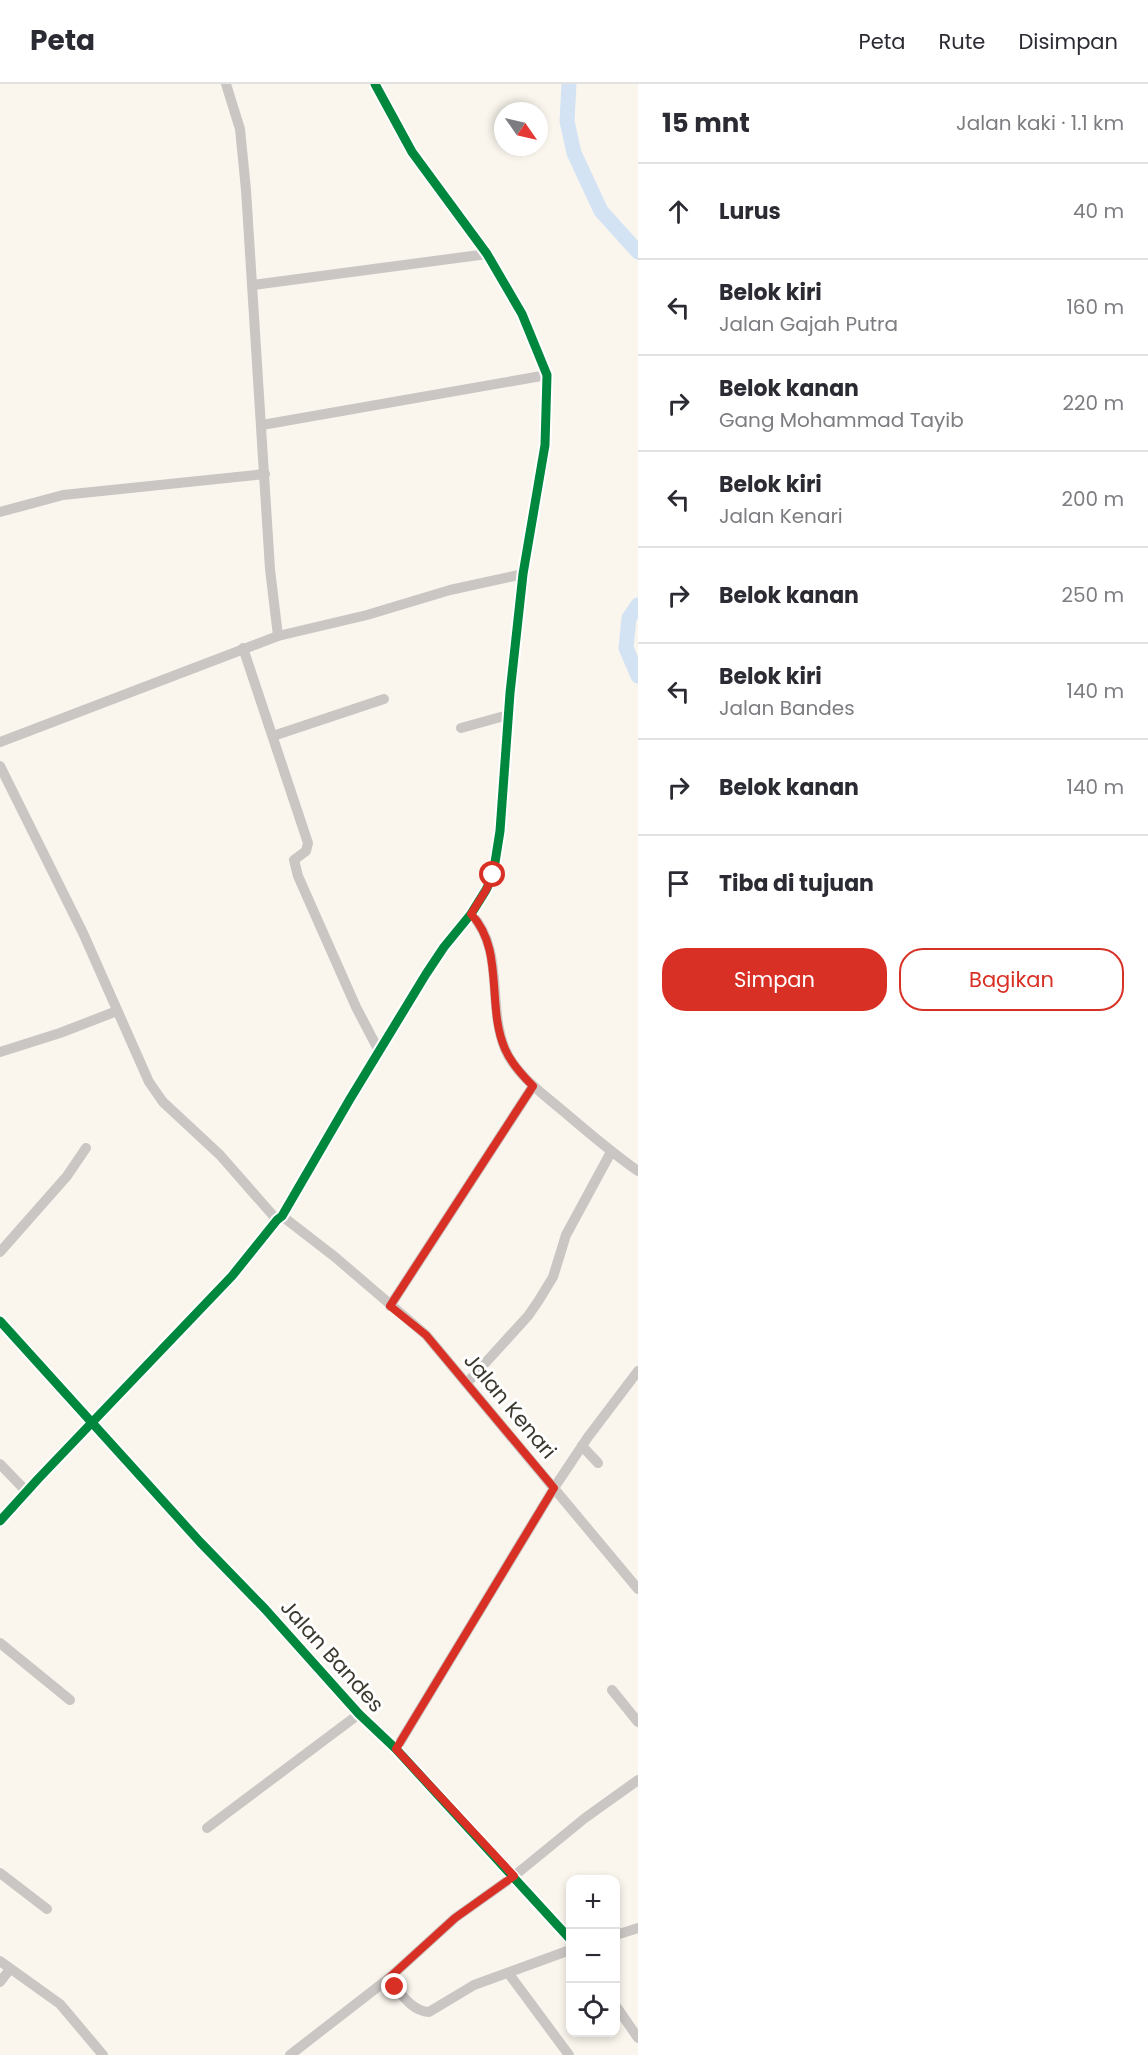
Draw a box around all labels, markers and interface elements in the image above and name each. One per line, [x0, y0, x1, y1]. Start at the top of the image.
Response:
text: Peta [30, 21, 95, 60]
text: Peta [858, 27, 906, 56]
text: Rute [939, 27, 985, 56]
text: Disimpan [1018, 27, 1118, 56]
north arrow [494, 102, 548, 156]
text: 15 mnt [662, 105, 750, 141]
text: Jalan kaki · 1.1 km [956, 109, 1124, 137]
icon: ahead [662, 195, 695, 228]
text: Lurus [719, 196, 781, 227]
text: 40 m [1073, 197, 1124, 225]
text: Belok kiri [719, 277, 822, 308]
icon: left [662, 291, 695, 324]
text: 160 m [1066, 293, 1124, 321]
text: Jalan Gajah Putra [719, 310, 898, 338]
text: Belok kanan [719, 373, 859, 404]
icon: right [662, 387, 695, 420]
text: 220 m [1063, 389, 1124, 417]
text: Gang Mohammad Tayib [719, 406, 964, 434]
text: Belok kiri [719, 469, 822, 500]
icon: left [662, 483, 695, 516]
text: 200 m [1061, 485, 1124, 513]
text: Jalan Kenari [719, 502, 843, 530]
icon: right [662, 579, 695, 612]
text: Belok kanan [719, 580, 859, 611]
text: 250 m [1061, 581, 1124, 609]
text: Belok kiri [719, 661, 822, 692]
icon: left [662, 675, 695, 708]
text: 140 m [1067, 677, 1124, 705]
text: Jalan Bandes [719, 694, 855, 722]
icon: right [662, 771, 695, 804]
text: Belok kanan [719, 772, 859, 803]
text: 140 m [1067, 773, 1124, 801]
route start [479, 861, 505, 887]
icon: arrive [662, 867, 695, 900]
text: Tiba di tujuan [719, 868, 874, 899]
button: Simpan [662, 948, 887, 1011]
button: Bagikan [899, 948, 1124, 1011]
street label: Jalan Kenari [458, 1347, 563, 1465]
street label: Jalan Bandes [274, 1593, 391, 1718]
map controls [566, 1875, 620, 2037]
button: + [566, 1875, 620, 1929]
button: − [566, 1929, 620, 1983]
route end [381, 1973, 407, 1999]
button: locate [566, 1983, 620, 2037]

